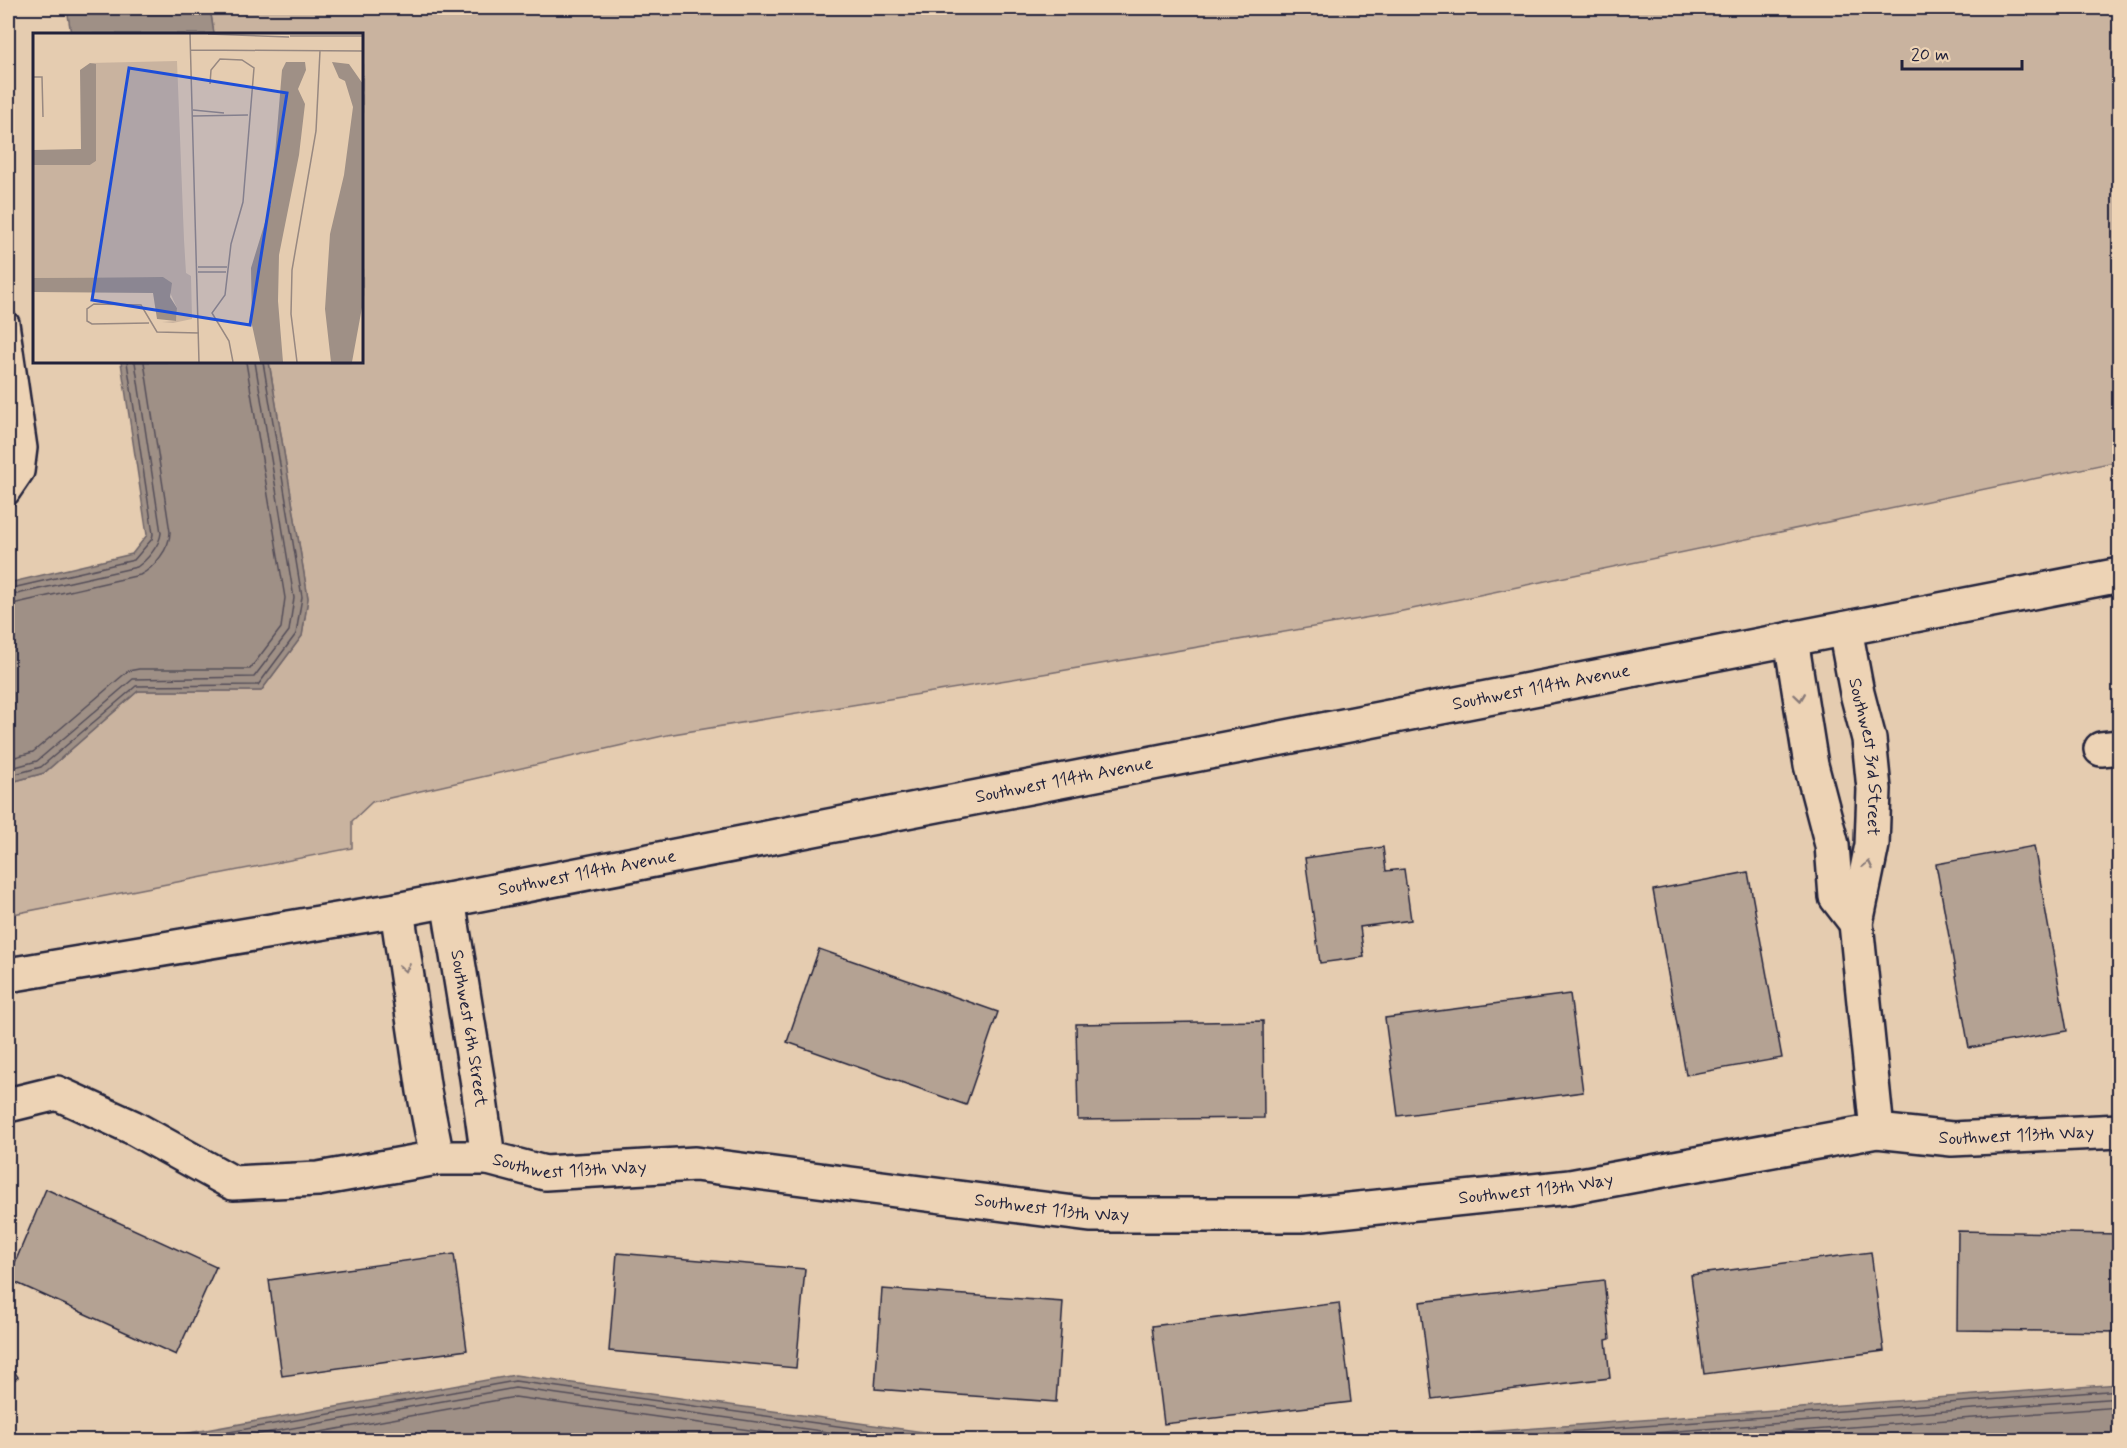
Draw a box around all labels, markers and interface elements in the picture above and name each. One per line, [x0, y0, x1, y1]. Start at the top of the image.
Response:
inset map [33, 33, 363, 363]
scale bar [1902, 33, 2022, 71]
text: 20 m [1911, 43, 1949, 67]
street label: Southwest 114th Avenue [1450, 658, 1632, 717]
street label: Southwest 3rd Street [1842, 676, 1886, 836]
one-way arrow [1794, 693, 1806, 702]
street label: Southwest 114th Avenue [973, 751, 1155, 809]
street label: Southwest 114th Avenue [496, 844, 678, 902]
one-way arrow [1861, 861, 1874, 871]
street label: Southwest 6th Street [444, 948, 493, 1109]
one-way arrow [399, 963, 411, 972]
street label: Southwest 113th Way [1937, 1120, 2095, 1151]
street label: Southwest 113th Way [490, 1148, 647, 1185]
street label: Southwest 113th Way [1457, 1167, 1615, 1211]
street label: Southwest 113th Way [973, 1188, 1129, 1227]

